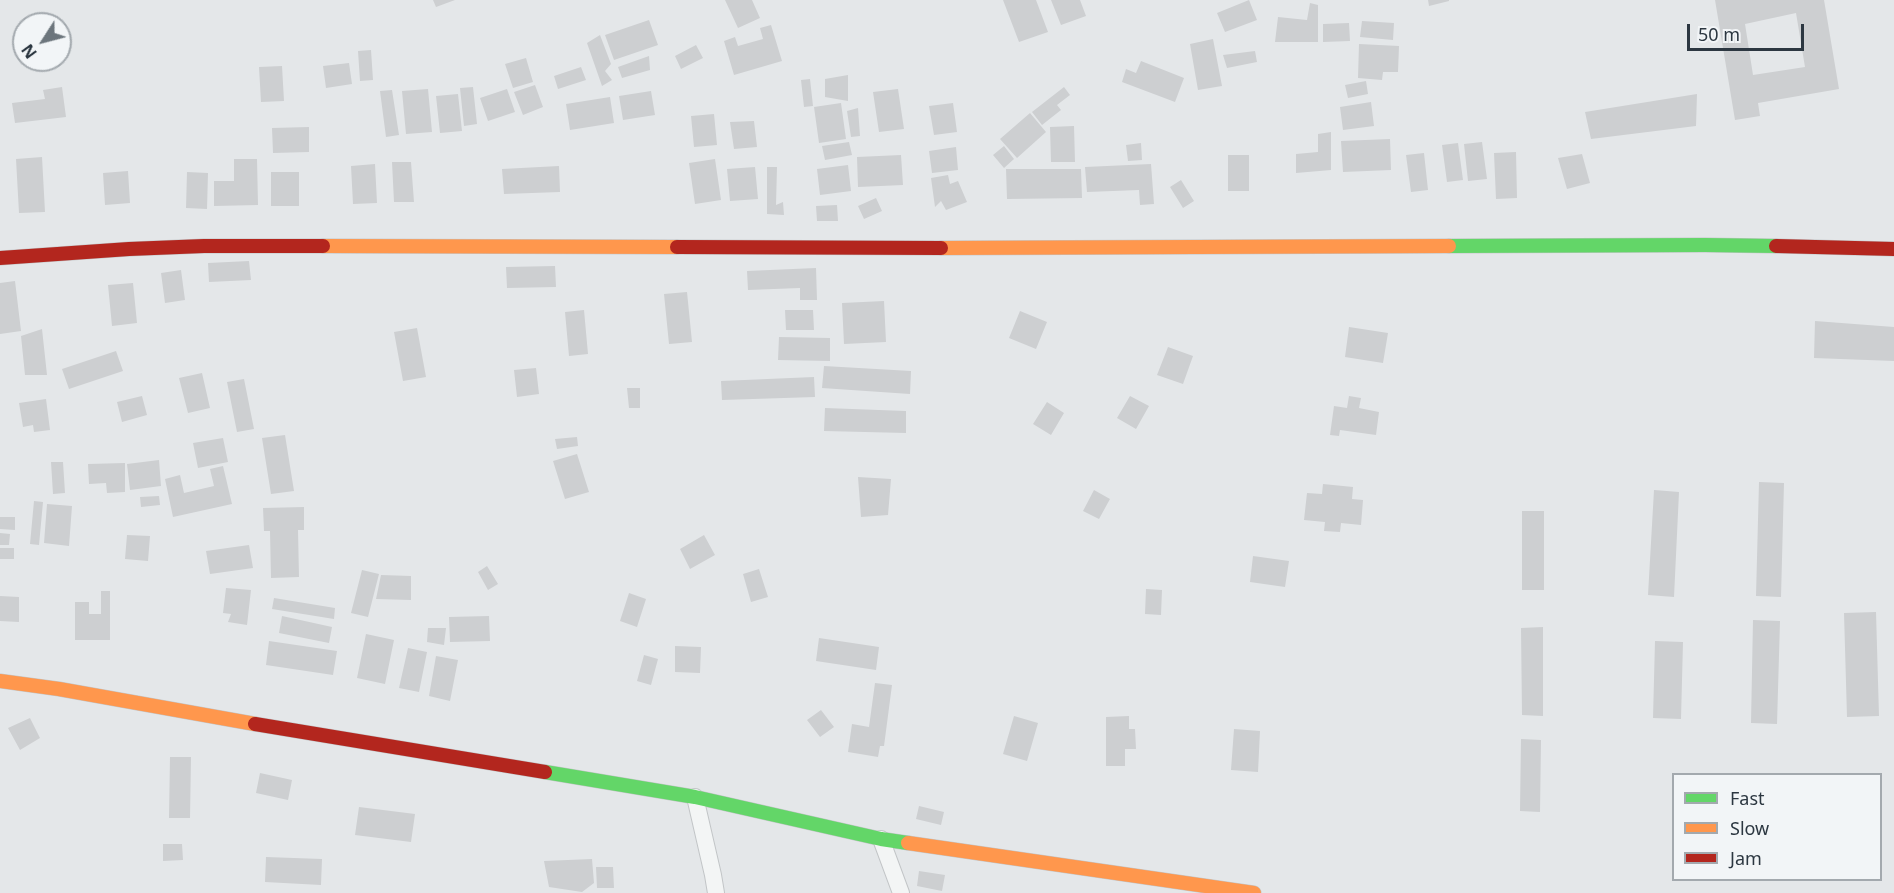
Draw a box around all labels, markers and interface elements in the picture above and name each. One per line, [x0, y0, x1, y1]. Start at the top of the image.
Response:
north arrow [12, 12, 72, 72]
scale bar [1690, 12, 1807, 50]
text: 50 m [1698, 22, 1740, 46]
text: N [16, 40, 42, 63]
legend [1672, 773, 1882, 881]
text: Fast [1730, 786, 1765, 810]
text: Slow [1730, 816, 1769, 840]
text: Jam [1730, 846, 1762, 870]

